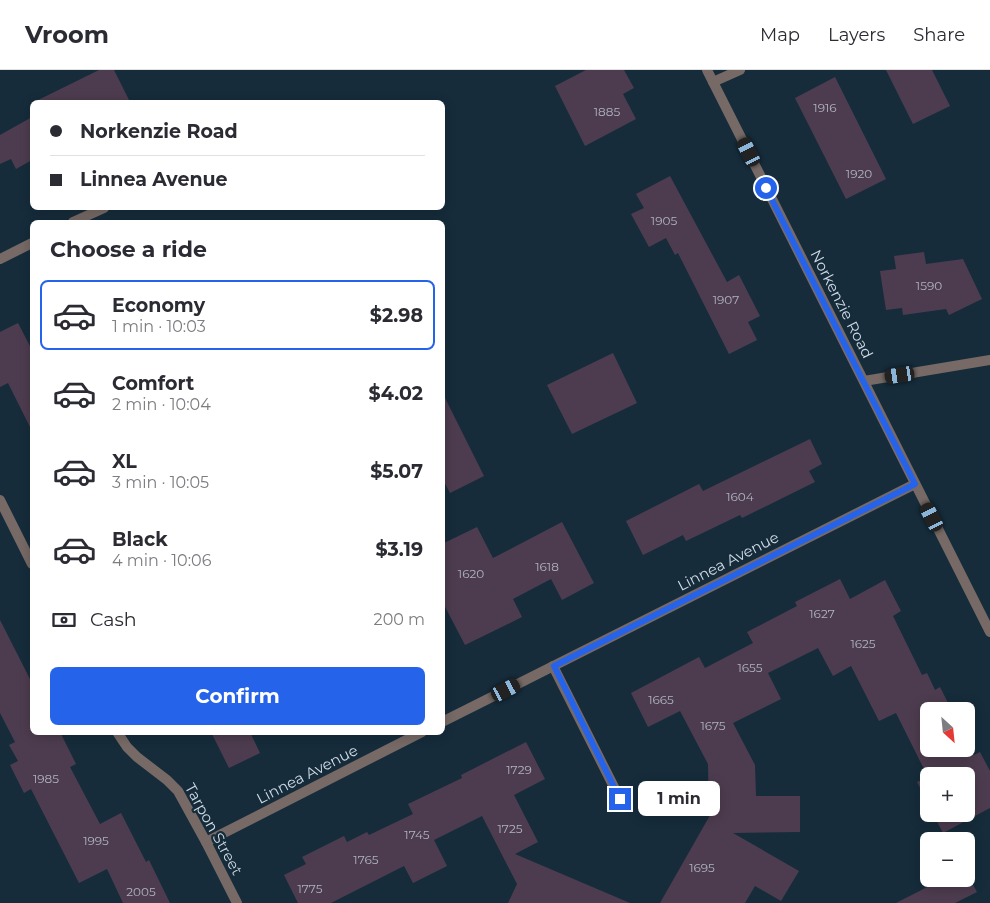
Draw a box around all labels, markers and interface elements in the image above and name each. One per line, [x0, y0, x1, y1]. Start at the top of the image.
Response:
text: Vroom [25, 20, 109, 49]
text: Map [760, 24, 800, 46]
text: Layers [828, 24, 885, 46]
text: Share [913, 24, 965, 46]
house number: 1916 [813, 100, 837, 115]
house number: 1885 [594, 104, 620, 119]
text: Norkenzie Road [80, 120, 238, 143]
car [735, 135, 762, 169]
house number: 1920 [846, 166, 872, 181]
text: Linnea Avenue [80, 168, 228, 191]
route start [755, 177, 777, 199]
house number: 1905 [651, 213, 677, 228]
text: Choose a ride [50, 236, 207, 263]
street label: Norkenzie Road [806, 247, 878, 361]
house number: 1590 [916, 278, 942, 293]
house number: 1907 [713, 292, 739, 307]
icon: car [52, 293, 97, 338]
text: Economy [112, 294, 205, 317]
text: $2.98 [370, 304, 423, 327]
text: 1 min · 10:03 [112, 317, 206, 336]
car [884, 365, 915, 385]
icon: car [52, 371, 97, 416]
text: Comfort [112, 372, 194, 395]
text: $4.02 [368, 382, 423, 405]
text: 2 min · 10:04 [112, 395, 211, 414]
icon: car [52, 449, 97, 494]
text: XL [112, 450, 137, 473]
text: $5.07 [370, 460, 423, 483]
text: 3 min · 10:05 [112, 473, 209, 492]
house number: 1604 [726, 489, 754, 504]
car [918, 500, 945, 534]
icon: car [52, 527, 97, 572]
street label: Linnea Avenue [674, 527, 782, 595]
text: Black [112, 528, 168, 551]
text: $3.19 [375, 538, 423, 561]
text: 4 min · 10:06 [112, 551, 211, 570]
house number: 1618 [535, 559, 559, 574]
house number: 1620 [458, 566, 484, 581]
icon: cash [50, 606, 78, 634]
house number: 1627 [809, 606, 835, 621]
text: Cash [90, 608, 137, 631]
text: 200 m [374, 610, 425, 629]
house number: 1625 [850, 636, 876, 651]
house number: 1655 [737, 660, 763, 675]
button: Confirm [50, 667, 425, 725]
car [489, 677, 522, 703]
house number: 1665 [648, 692, 674, 707]
north arrow [920, 702, 975, 758]
map controls [920, 702, 975, 887]
house number: 1675 [700, 718, 726, 733]
street label: Linnea Avenue [253, 740, 361, 808]
house number: 1729 [506, 762, 532, 777]
button: + [920, 767, 975, 822]
house number: 1985 [33, 771, 59, 786]
street label: Tarpon Street [181, 780, 247, 878]
callout: 1 min [638, 782, 720, 816]
route end [609, 788, 631, 810]
text: 1 min [657, 789, 701, 808]
house number: 1725 [497, 821, 523, 836]
house number: 1745 [404, 827, 430, 842]
button: − [920, 832, 975, 887]
house number: 1995 [83, 833, 109, 848]
house number: 1765 [353, 852, 379, 867]
house number: 1695 [689, 860, 715, 875]
house number: 1775 [297, 881, 323, 896]
house number: 2005 [126, 884, 156, 899]

